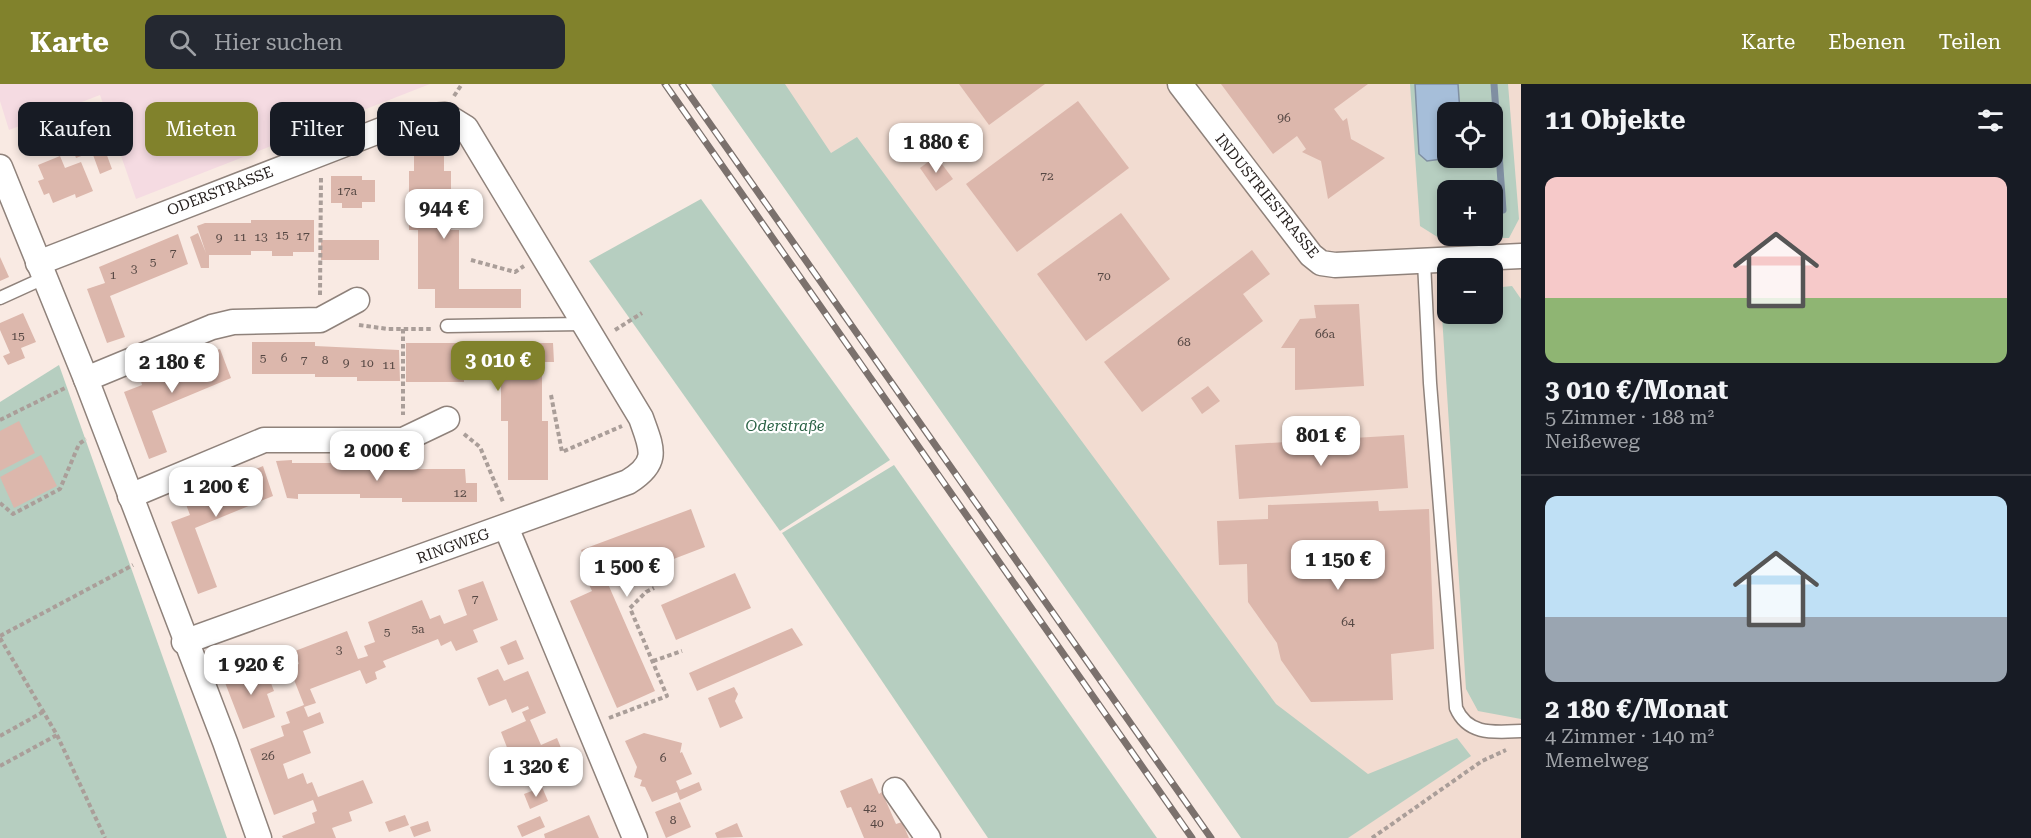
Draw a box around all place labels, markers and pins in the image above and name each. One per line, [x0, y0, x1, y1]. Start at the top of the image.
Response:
pin: 1 880 € [881, 123, 991, 174]
pin: 944 € [402, 189, 486, 240]
pin: 3 010 € [443, 341, 553, 392]
pin: 2 180 € [117, 343, 227, 394]
pin: 801 € [1279, 416, 1363, 467]
pin: 2 000 € [322, 431, 432, 482]
pin: 1 200 € [161, 467, 271, 518]
pin: 1 150 € [1283, 540, 1393, 591]
pin: 1 500 € [572, 547, 682, 598]
pin: 1 920 € [196, 645, 306, 696]
pin: 1 320 € [481, 747, 591, 798]

